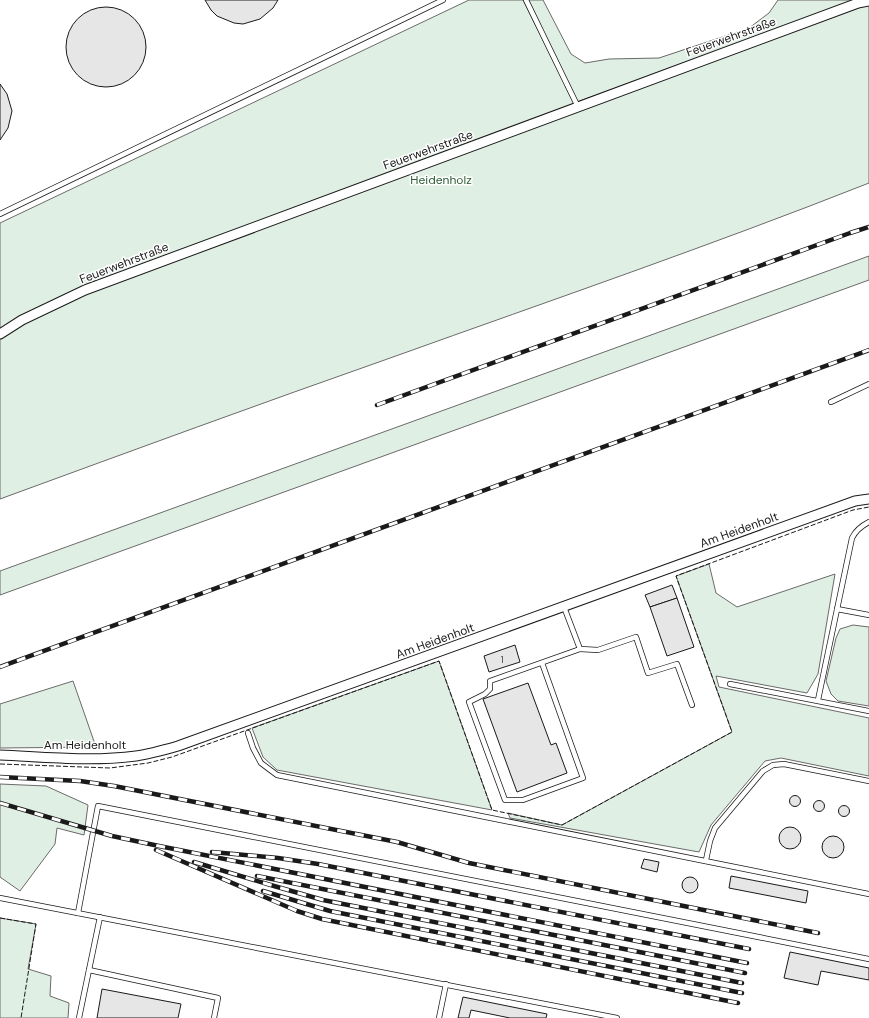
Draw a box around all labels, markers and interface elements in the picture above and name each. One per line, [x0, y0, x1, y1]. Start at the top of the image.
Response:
street label: Feuerwehrstraße [684, 13, 778, 61]
street label: Feuerwehrstraße [381, 126, 475, 174]
park label: Heidenholz [410, 172, 472, 188]
street label: Feuerwehrstraße [77, 239, 171, 287]
street label: Am Heidenholt [698, 508, 781, 552]
street label: Am Heidenholt [394, 619, 477, 663]
house number: 1 [500, 653, 504, 666]
street label: Am Heidenholt [44, 737, 126, 753]

